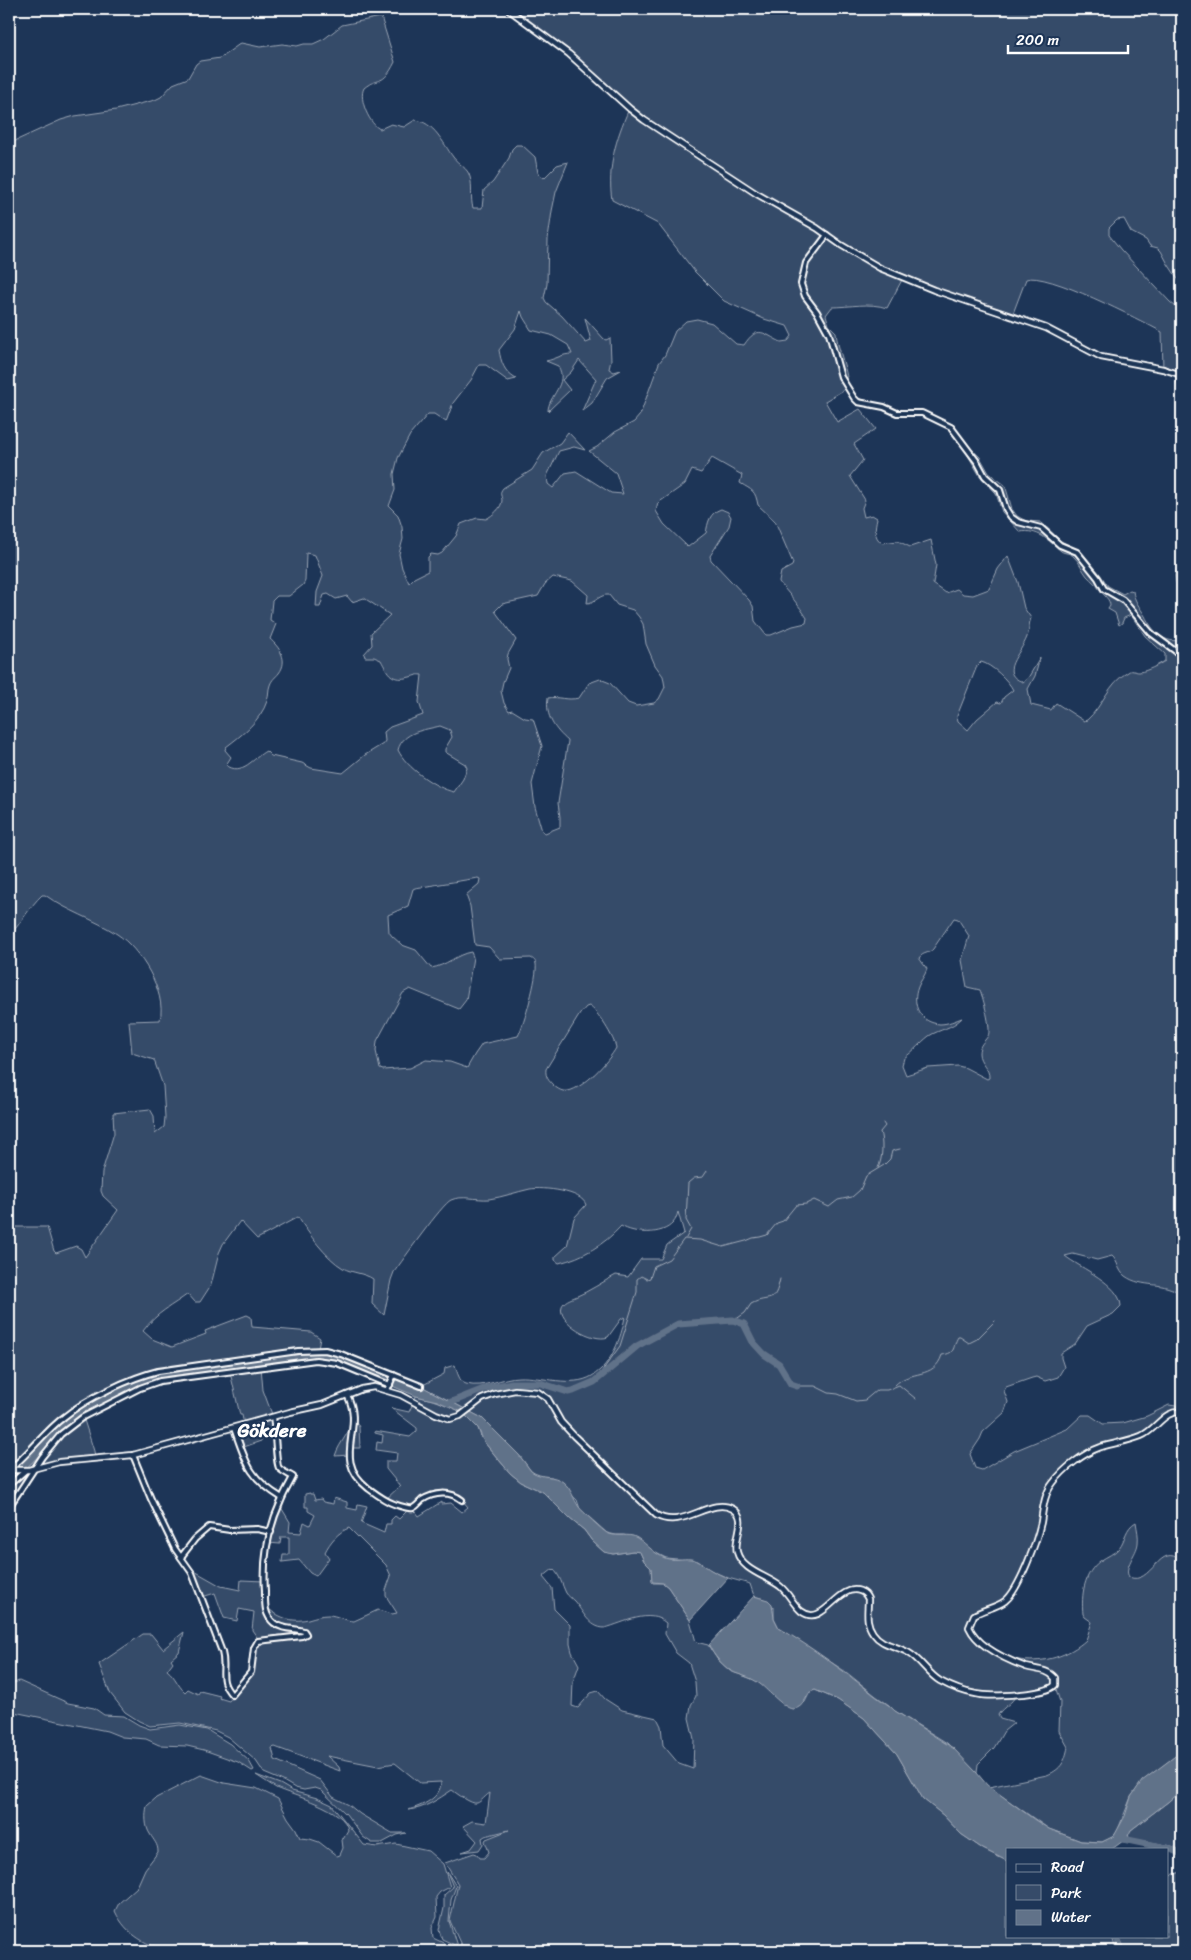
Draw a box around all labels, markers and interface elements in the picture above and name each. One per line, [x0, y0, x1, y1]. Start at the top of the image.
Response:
scale bar [1008, 22, 1128, 54]
text: 200 m [1016, 27, 1060, 53]
district label: Gökdere [237, 1414, 307, 1447]
legend [1006, 1848, 1168, 1938]
text: Road [1051, 1854, 1084, 1880]
text: Park [1051, 1880, 1082, 1906]
text: Water [1051, 1904, 1091, 1930]

